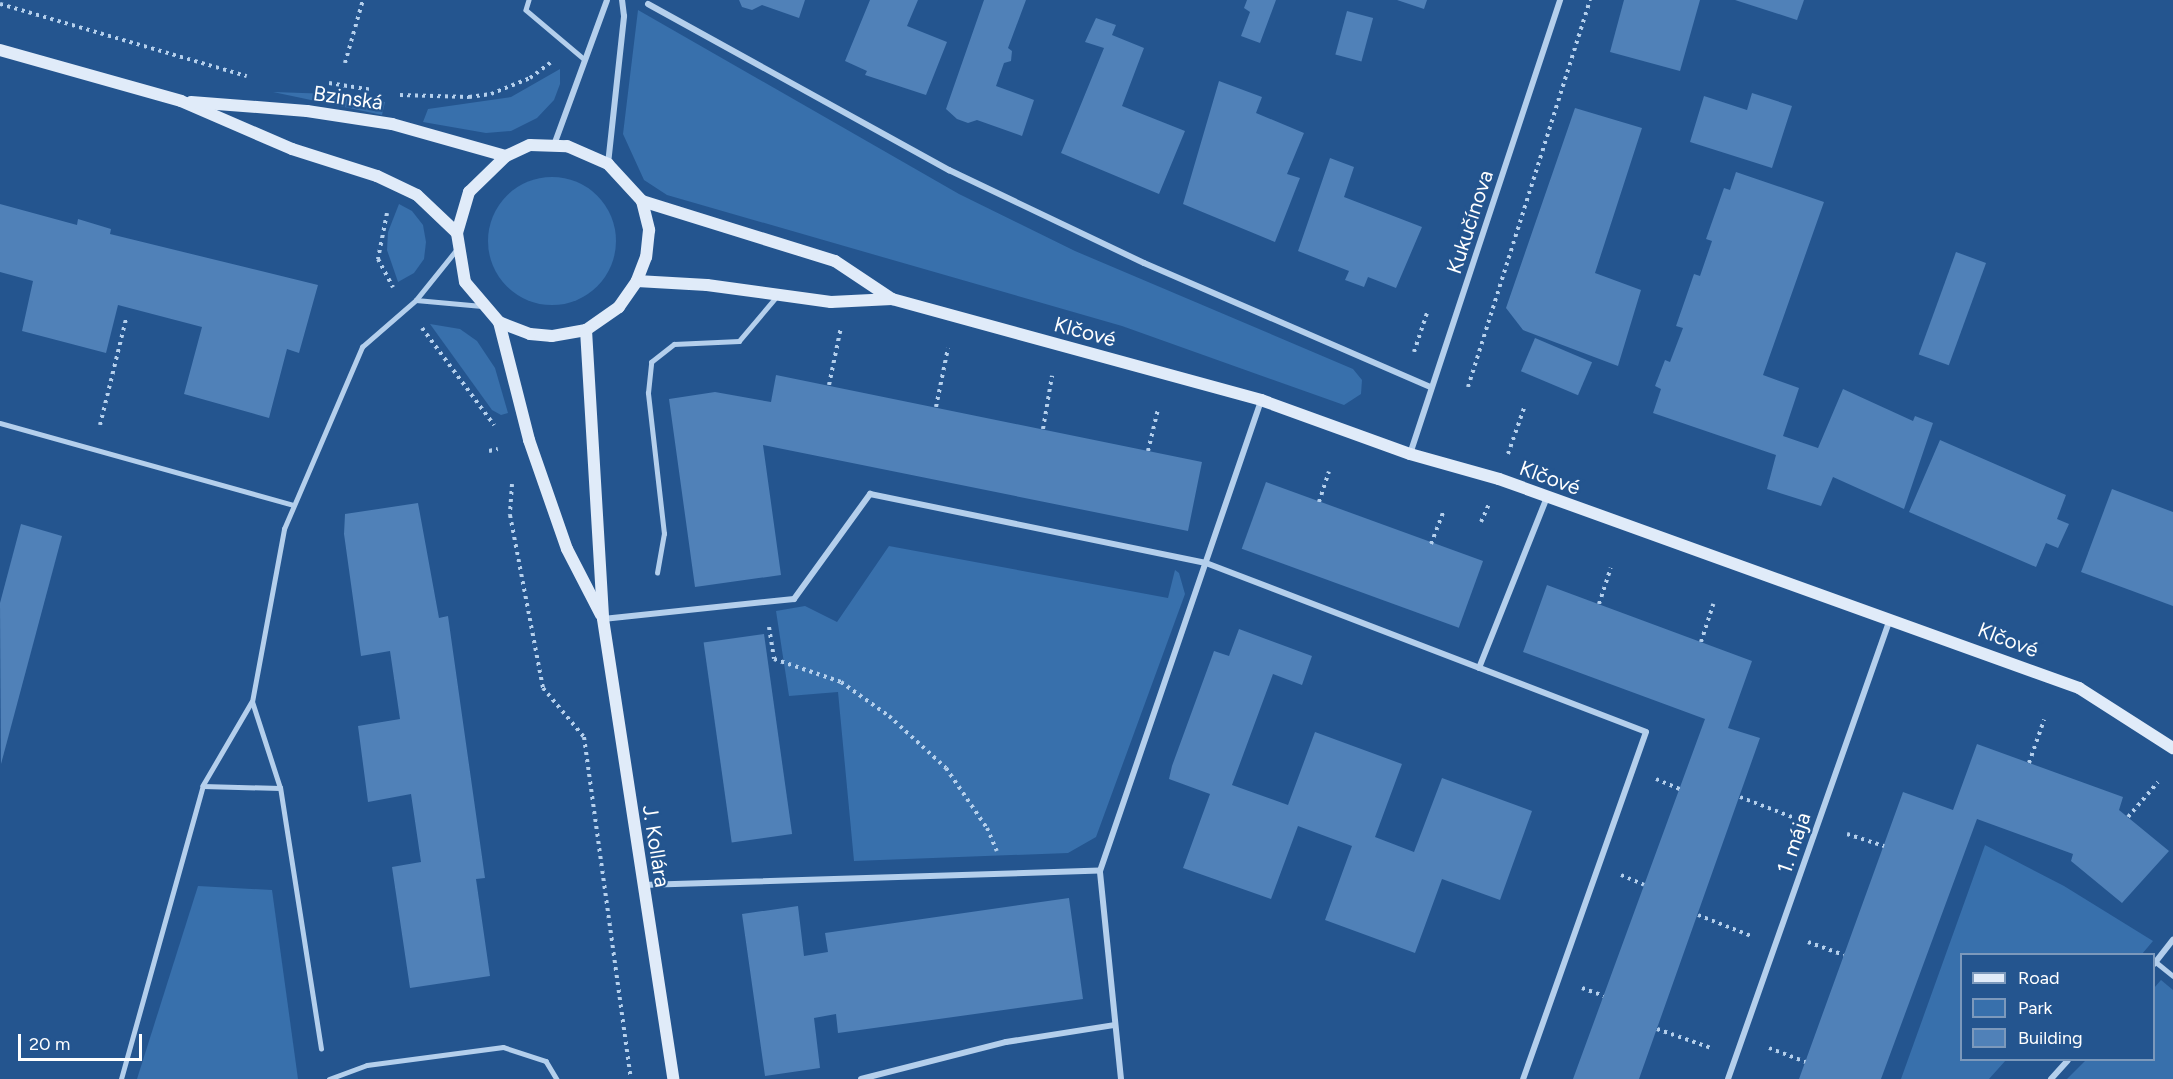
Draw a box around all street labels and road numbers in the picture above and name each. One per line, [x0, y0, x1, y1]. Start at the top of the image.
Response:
street label: Bzinská [312, 81, 384, 115]
street label: Kukučínova [1441, 167, 1499, 277]
street label: Klčové [1051, 312, 1119, 352]
street label: Klčové [1516, 455, 1584, 501]
street label: Klčové [1974, 617, 2042, 663]
street label: J. Kollára [637, 803, 675, 889]
street label: 1. mája [1772, 809, 1816, 877]

